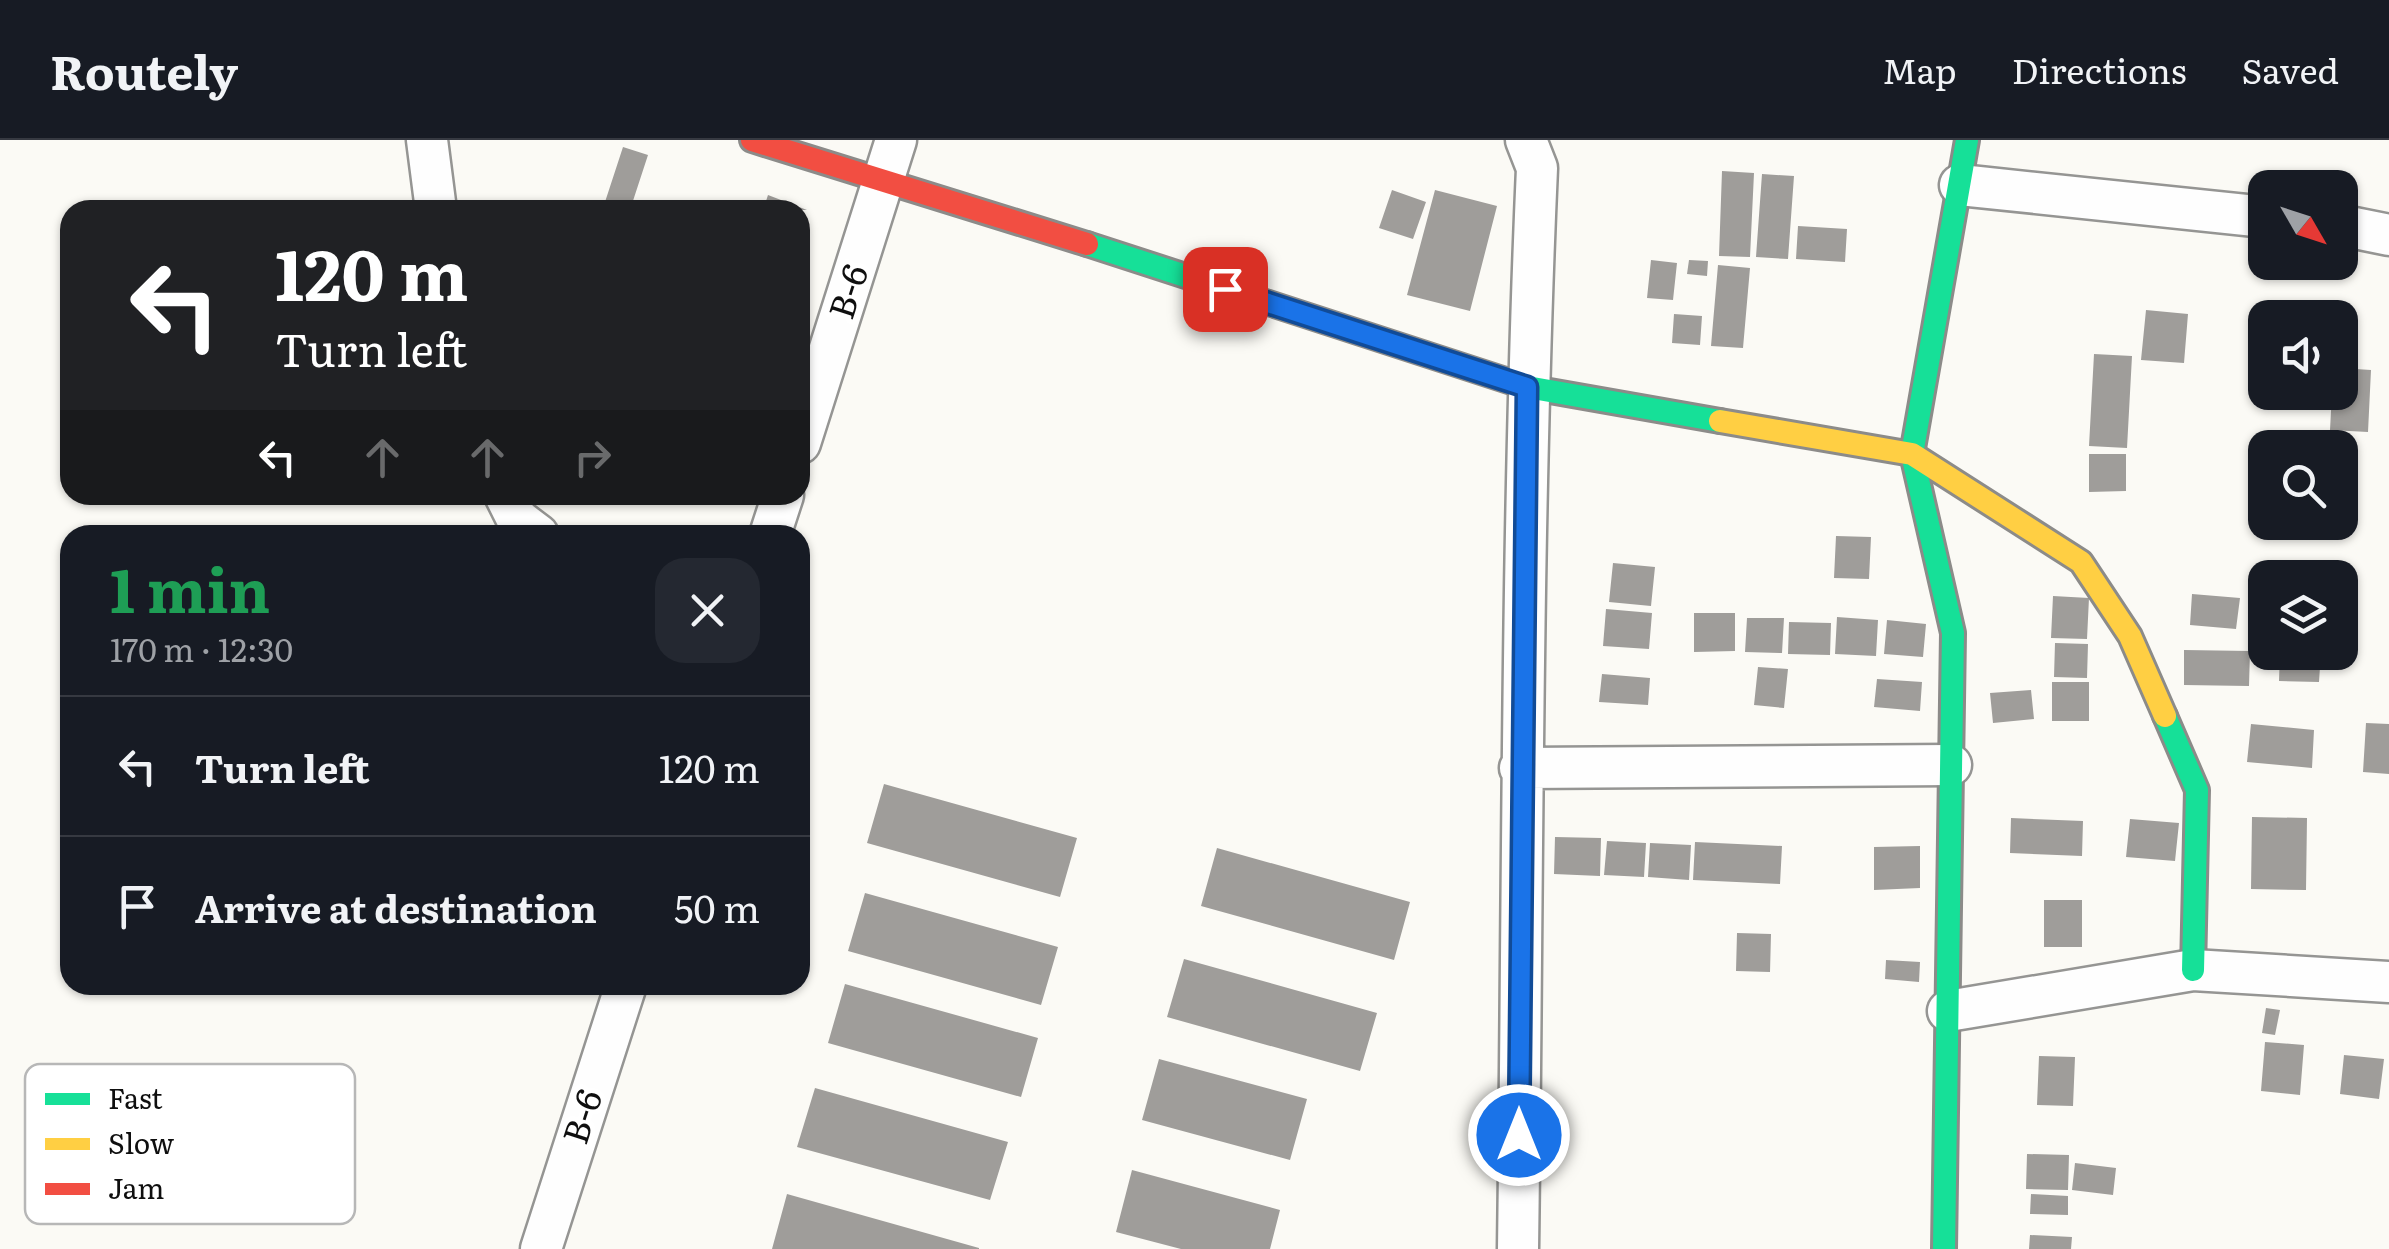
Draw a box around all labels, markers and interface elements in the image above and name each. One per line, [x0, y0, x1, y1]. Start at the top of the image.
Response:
text: Routely [50, 34, 238, 105]
text: Map [1882, 43, 1957, 95]
text: Directions [2012, 43, 2187, 95]
text: Saved [2242, 43, 2339, 95]
north arrow [2248, 170, 2358, 280]
map controls [2248, 170, 2358, 670]
text: 120 m [275, 219, 468, 323]
icon: left [110, 240, 240, 370]
pin [1183, 247, 1268, 332]
street label: B-6 [813, 257, 879, 325]
icon: arrive [1198, 262, 1253, 317]
button: sound [2248, 300, 2358, 410]
text: Turn left [275, 314, 467, 381]
icon: left [250, 430, 305, 485]
icon: ahead [355, 430, 410, 485]
icon: ahead [460, 430, 515, 485]
icon: right [565, 430, 620, 485]
button: search [2248, 430, 2358, 540]
text: 1 min [110, 542, 270, 631]
button: close [655, 558, 760, 663]
button: layers [2248, 560, 2358, 670]
text: 170 m · 12:30 [110, 624, 293, 672]
text: Turn left [195, 738, 370, 795]
text: 120 m [659, 738, 760, 795]
icon: left [110, 739, 165, 794]
text: Arrive at destination [195, 878, 597, 935]
text: 50 m [674, 878, 760, 935]
icon: arrive [110, 879, 165, 934]
legend [25, 1064, 355, 1224]
text: Fast [108, 1076, 163, 1118]
street label: B-6 [547, 1082, 613, 1150]
position arrow [1467, 1083, 1571, 1187]
text: Slow [108, 1121, 174, 1163]
text: Jam [108, 1166, 164, 1208]

